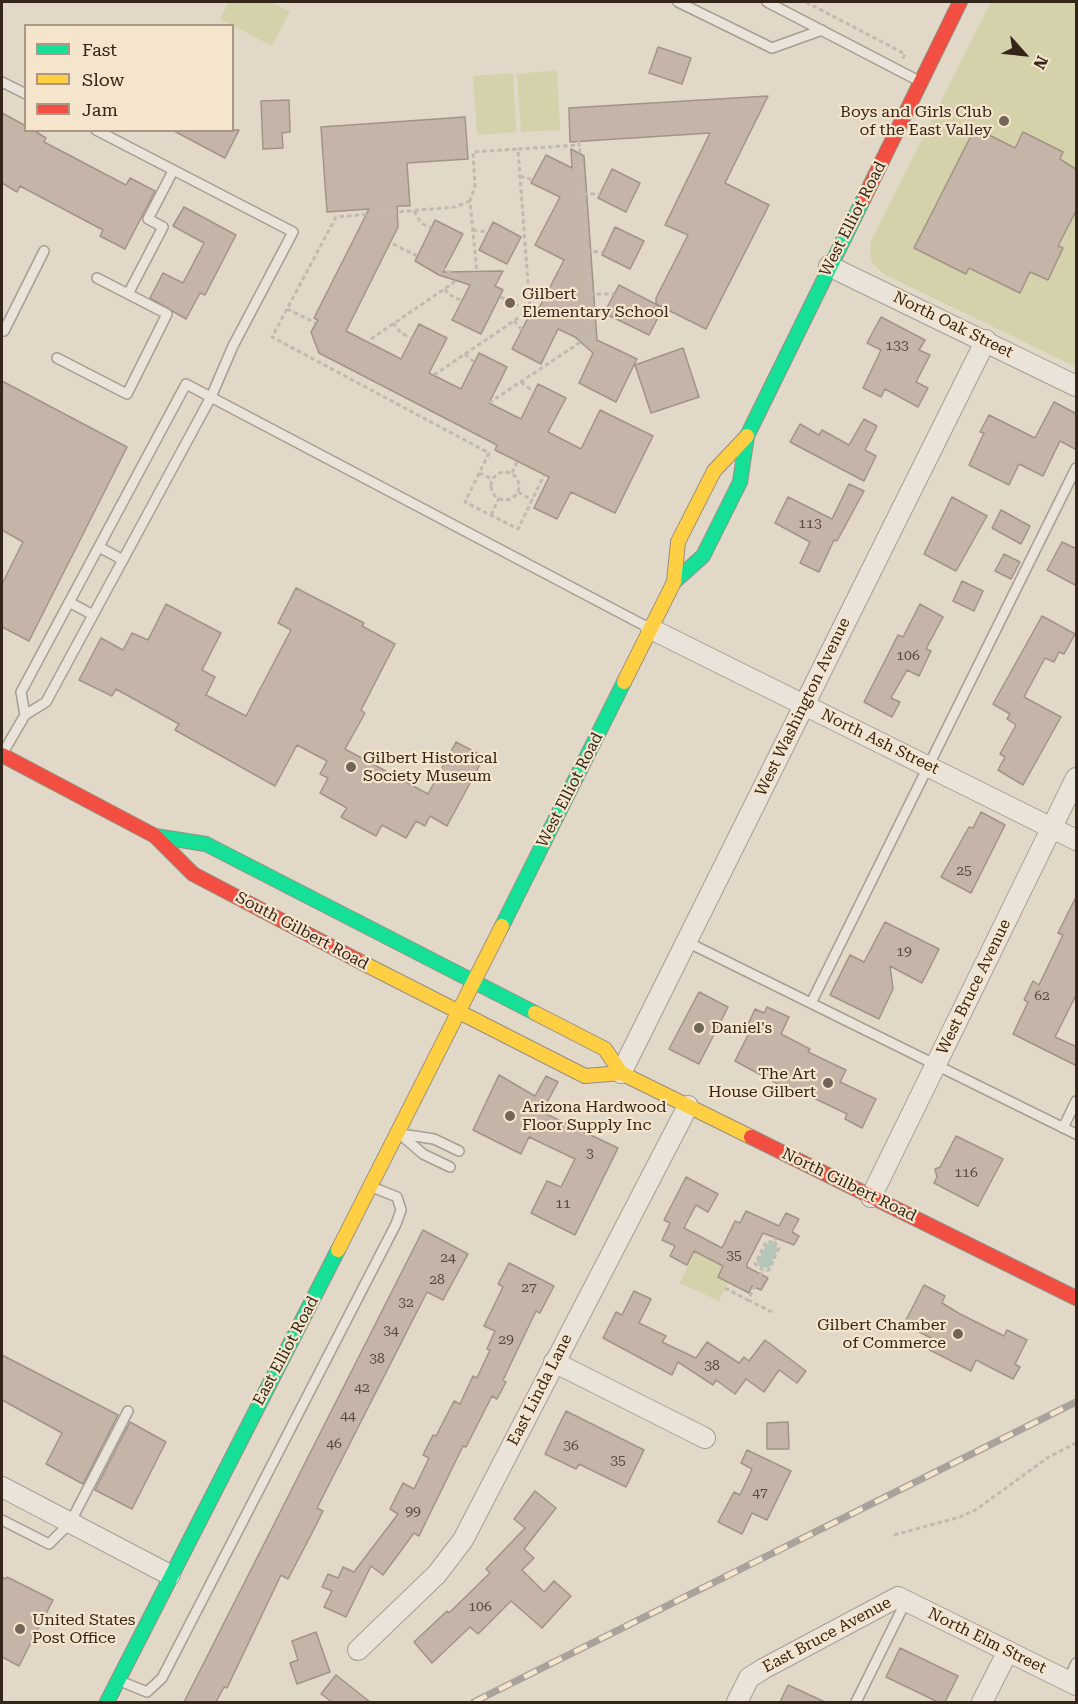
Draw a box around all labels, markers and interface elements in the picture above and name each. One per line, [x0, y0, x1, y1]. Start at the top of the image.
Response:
legend [24, 24, 234, 132]
north arrow [994, 24, 1054, 84]
text: Fast [82, 39, 117, 60]
text: N [1029, 53, 1052, 72]
text: Slow [82, 69, 124, 90]
text: Jam [82, 99, 118, 120]
place label: Boys and Girls Club of the East Valley [840, 102, 992, 140]
marker: Boys and Girls Club of the East Valley [997, 114, 1011, 128]
street label: West Elliot Road [816, 158, 890, 280]
place label: Gilbert Elementary School [522, 284, 669, 322]
street label: North Oak Street [890, 288, 1016, 362]
marker: Gilbert Elementary School [503, 296, 517, 310]
house number: 133 [885, 338, 909, 354]
house number: 113 [798, 516, 822, 532]
street label: West Washington Avenue [751, 615, 855, 799]
house number: 106 [896, 648, 920, 664]
street label: North Ash Street [818, 705, 942, 779]
street label: West Elliot Road [533, 729, 607, 851]
place label: Gilbert Historical Society Museum [363, 748, 497, 786]
marker: Gilbert Historical Society Museum [344, 760, 358, 774]
house number: 25 [956, 863, 972, 879]
street label: South Gilbert Road [232, 888, 372, 974]
street label: West Bruce Avenue [933, 916, 1015, 1058]
house number: 19 [896, 944, 912, 960]
house number: 62 [1034, 988, 1050, 1004]
place label: Daniel's [711, 1018, 772, 1038]
marker: Daniel's [692, 1021, 706, 1035]
place label: The Art House Gilbert [708, 1064, 816, 1102]
marker: The Art House Gilbert [821, 1076, 835, 1090]
place label: Arizona Hardwood Floor Supply Inc [522, 1097, 667, 1135]
marker: Arizona Hardwood Floor Supply Inc [503, 1109, 517, 1123]
street label: North Gilbert Road [779, 1144, 919, 1226]
house number: 3 [586, 1146, 594, 1162]
house number: 116 [954, 1165, 978, 1181]
house number: 11 [555, 1196, 571, 1212]
house number: 35 [726, 1248, 742, 1264]
house number: 24 [440, 1250, 456, 1266]
house number: 28 [429, 1272, 445, 1288]
house number: 27 [521, 1280, 537, 1296]
street label: East Elliot Road [249, 1293, 323, 1409]
house number: 32 [398, 1295, 414, 1311]
place label: Gilbert Chamber of Commerce [817, 1315, 946, 1353]
house number: 34 [383, 1323, 399, 1339]
marker: Gilbert Chamber of Commerce [951, 1327, 965, 1341]
street label: East Linda Lane [504, 1331, 576, 1449]
house number: 29 [498, 1332, 514, 1348]
house number: 38 [369, 1351, 385, 1367]
house number: 38 [704, 1358, 720, 1374]
house number: 42 [354, 1380, 370, 1396]
house number: 44 [340, 1408, 356, 1424]
house number: 46 [326, 1436, 342, 1452]
house number: 36 [563, 1438, 579, 1454]
house number: 35 [610, 1453, 626, 1469]
house number: 47 [752, 1485, 768, 1501]
house number: 99 [405, 1504, 421, 1520]
street label: East Bruce Avenue [759, 1593, 895, 1677]
house number: 106 [468, 1599, 492, 1615]
street label: North Elm Street [925, 1604, 1049, 1678]
place label: United States Post Office [32, 1610, 135, 1648]
marker: United States Post Office [13, 1622, 27, 1636]

